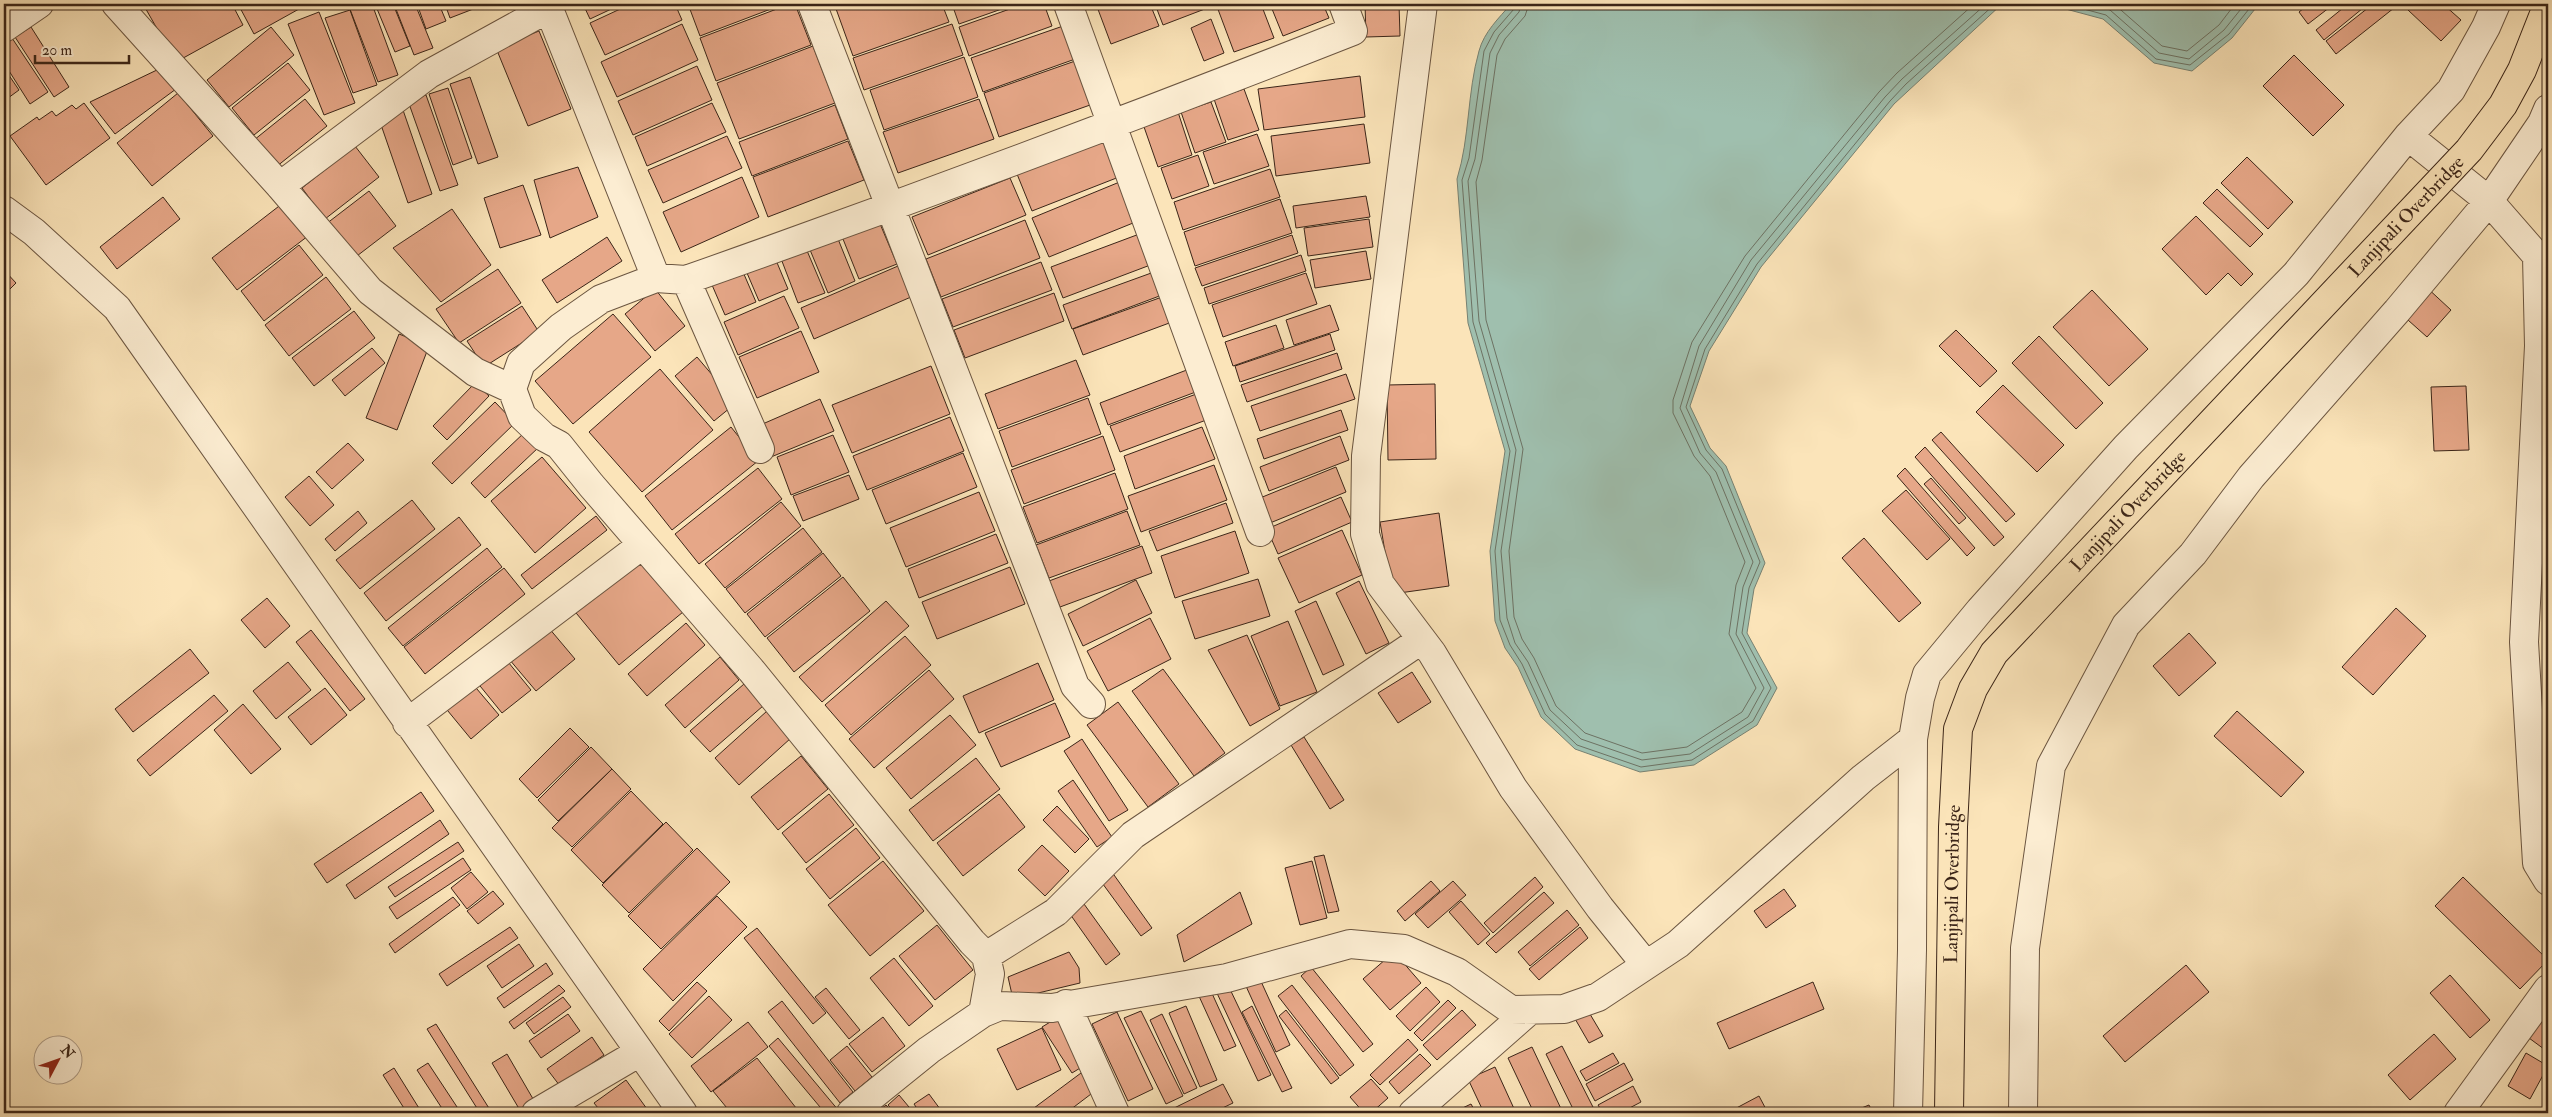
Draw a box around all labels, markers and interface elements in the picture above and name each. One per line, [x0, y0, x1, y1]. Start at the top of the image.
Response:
scale bar [35, 32, 129, 64]
text: 20 m [42, 41, 72, 60]
street label: Lanjipali Overbridge [2343, 151, 2469, 282]
street label: Lanjipali Overbridge [2065, 445, 2191, 577]
street label: Lanjipali Overbridge [1939, 804, 1966, 963]
north arrow [32, 1034, 82, 1084]
text: N [56, 1041, 78, 1062]

